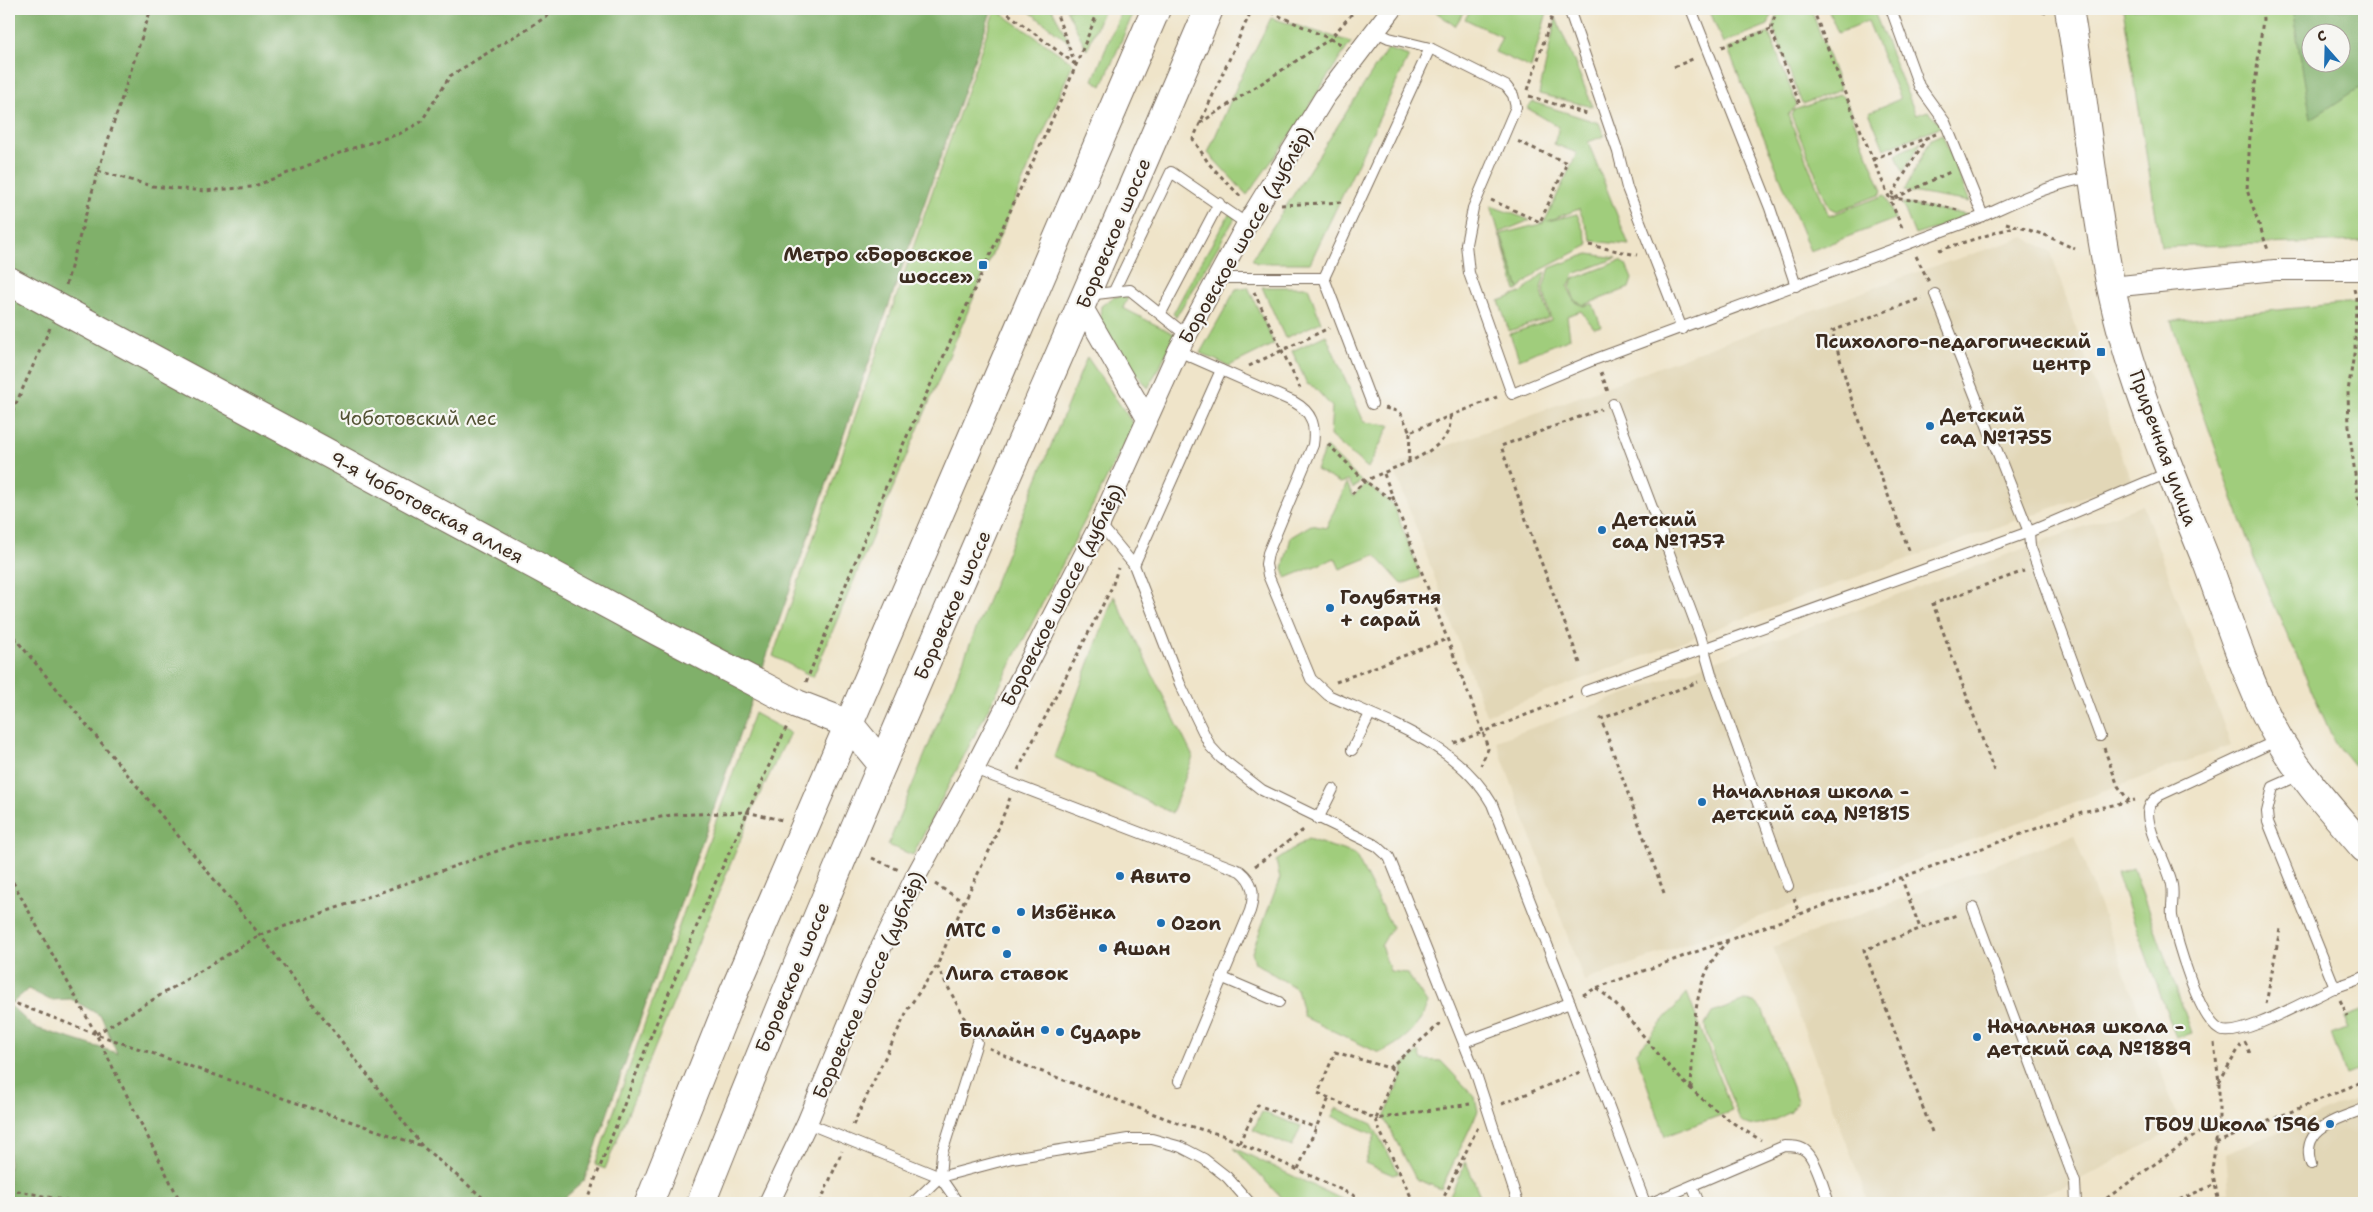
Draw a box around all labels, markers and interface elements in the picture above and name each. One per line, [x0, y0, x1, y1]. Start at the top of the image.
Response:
north arrow [2300, 22, 2350, 72]
text: С [2314, 26, 2329, 46]
street label: Боровское шоссе (дублёр) [1173, 122, 1318, 348]
street label: Боровское шоссе [1070, 154, 1156, 312]
place label: Метро «Боровское шоссе» [783, 242, 973, 289]
marker: Метро «Боровское шоссе» [977, 259, 989, 271]
place label: Психолого-педагогический центр [1816, 329, 2091, 376]
marker: Психолого-педагогический центр [2095, 346, 2107, 358]
street label: Приречная улица [2124, 367, 2203, 530]
place label: Детский сад №1755 [1940, 403, 2052, 450]
park label: Чоботовский лес [339, 406, 497, 431]
marker: Детский сад №1755 [1924, 420, 1936, 432]
street label: 9-я Чоботовская аллея [326, 446, 528, 569]
street label: Боровское шоссе (дублёр) [995, 480, 1130, 711]
place label: Детский сад №1757 [1612, 507, 1725, 554]
marker: Детский сад №1757 [1596, 524, 1608, 536]
street label: Боровское шоссе [908, 527, 997, 684]
place label: Голубятня + сарай [1340, 585, 1441, 632]
marker: Голубятня + сарай [1324, 602, 1336, 614]
place label: Начальная школа - детский сад №1815 [1712, 779, 1910, 826]
marker: Начальная школа - детский сад №1815 [1696, 796, 1708, 808]
place label: Авито [1130, 864, 1191, 889]
street label: Боровское шоссе (дублёр) [807, 868, 930, 1103]
marker: Авито [1114, 870, 1126, 882]
street label: Боровское шоссе [749, 898, 835, 1056]
place label: Избёнка [1031, 900, 1116, 925]
marker: Избёнка [1015, 906, 1027, 918]
place label: Ozon [1171, 911, 1221, 936]
marker: Ozon [1155, 917, 1167, 929]
place label: МТС [945, 918, 986, 943]
marker: МТС [990, 924, 1002, 936]
place label: Ашан [1113, 936, 1170, 961]
marker: Ашан [1097, 942, 1109, 954]
marker: Лига ставок [1001, 948, 1013, 960]
place label: Лига ставок [946, 961, 1069, 986]
place label: Начальная школа - детский сад №1889 [1987, 1014, 2191, 1061]
place label: Билайн [959, 1018, 1035, 1043]
place label: Сударь [1070, 1020, 1141, 1045]
marker: Билайн [1039, 1024, 1051, 1036]
marker: Сударь [1054, 1026, 1066, 1038]
marker: Начальная школа - детский сад №1889 [1971, 1031, 1983, 1043]
place label: ГБОУ Школа 1596 [2144, 1112, 2320, 1137]
marker: ГБОУ Школа 1596 [2324, 1118, 2336, 1130]

